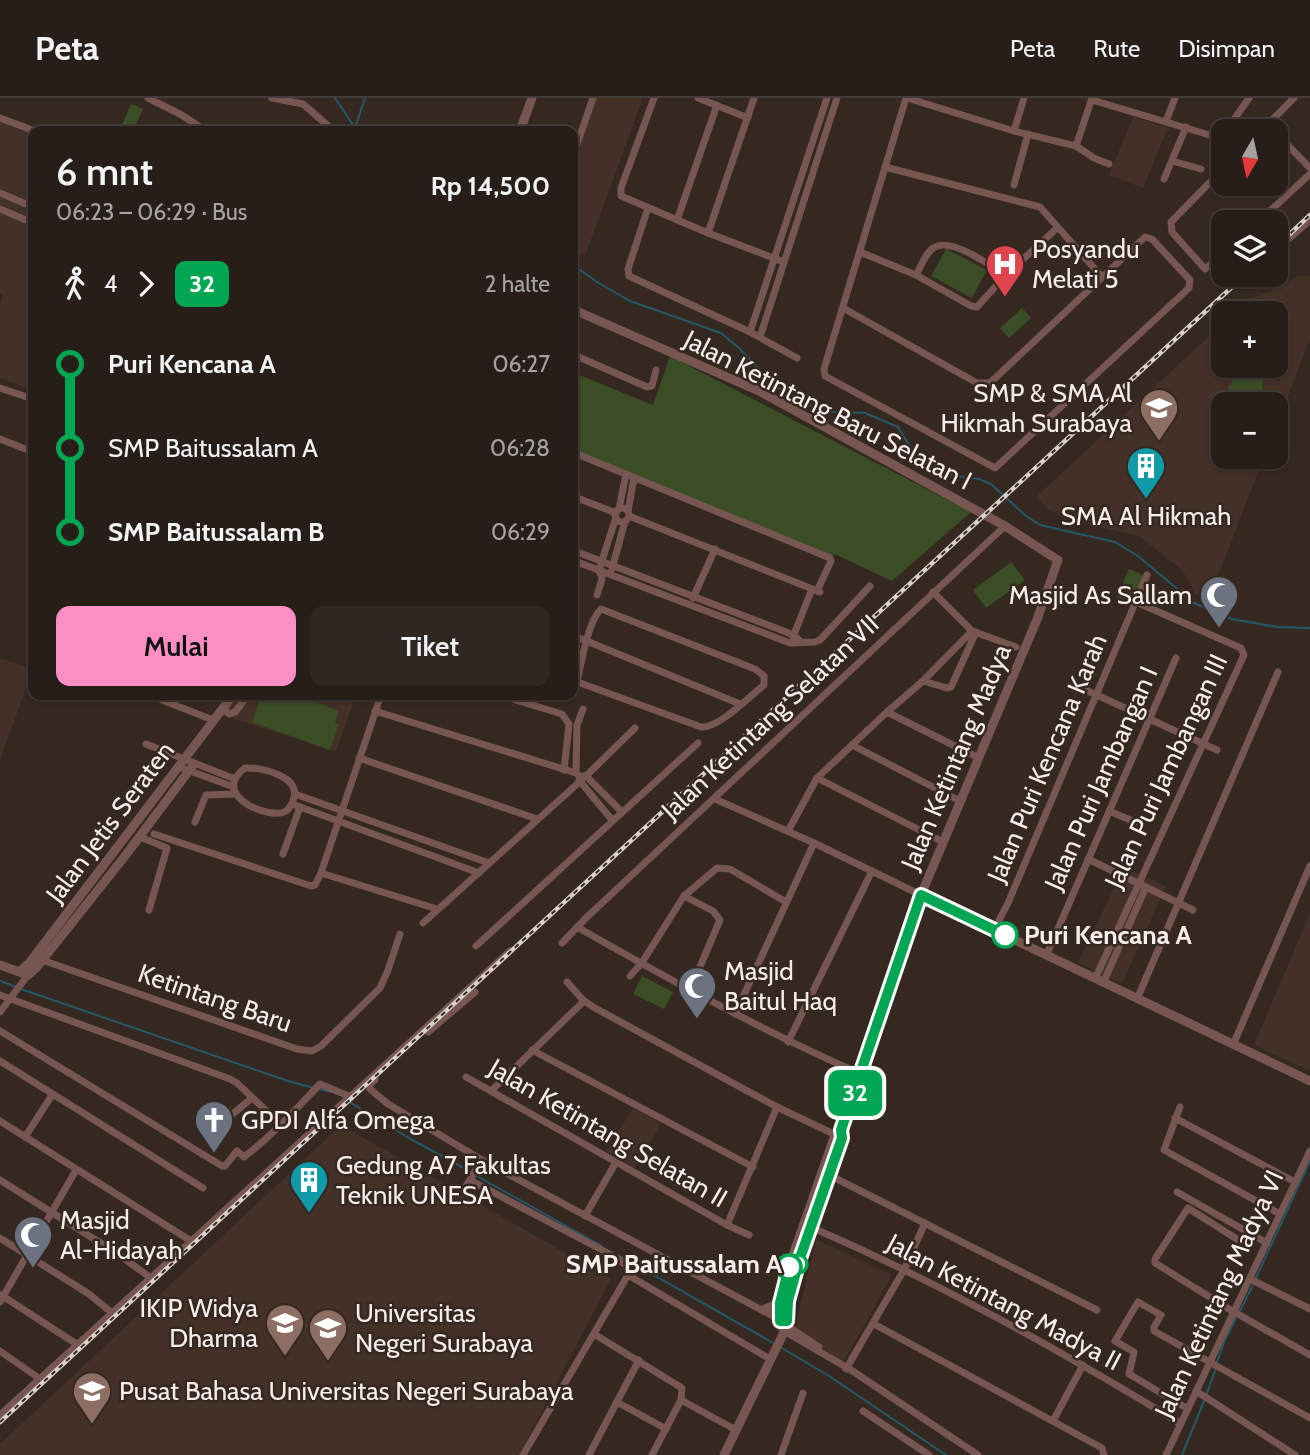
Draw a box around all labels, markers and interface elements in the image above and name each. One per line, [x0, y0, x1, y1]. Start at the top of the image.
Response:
text: Peta [35, 28, 99, 68]
text: Peta [1010, 34, 1055, 63]
text: Rute [1093, 34, 1140, 63]
text: Disimpan [1178, 34, 1275, 63]
north arrow [1211, 119, 1288, 196]
map controls [1211, 119, 1288, 469]
text: 6 mnt [56, 148, 153, 195]
text: Rp 14,500 [431, 170, 550, 202]
text: 06:23 – 06:29 · Bus [56, 198, 247, 226]
button: layers [1211, 210, 1288, 287]
place label: Posyandu Melati 5 [1032, 233, 1140, 295]
hospital icon: Posyandu Melati 5 [984, 243, 1026, 298]
icon: walk [56, 265, 94, 303]
icon: forward [127, 265, 165, 303]
text: 32 [189, 269, 215, 298]
text: 4 [104, 270, 117, 298]
text: 2 halte [485, 270, 550, 298]
button: + [1211, 301, 1288, 378]
street label: Jalan Ketintang Baru Selatan I [678, 323, 977, 497]
text: Puri Kencana A [108, 348, 276, 380]
text: 06:27 [492, 350, 550, 378]
place label: SMP & SMA Al Hikmah Surabaya [940, 377, 1133, 439]
school or university icon: SMP & SMA Al Hikmah Surabaya [1138, 387, 1180, 442]
button: − [1211, 392, 1288, 469]
text: SMP Baitussalam A [108, 432, 318, 464]
text: 06:28 [490, 434, 550, 462]
building icon: SMA Al Hikmah [1125, 445, 1167, 500]
place label: SMA Al Hikmah [1061, 500, 1231, 532]
text: SMP Baitussalam B [108, 516, 324, 548]
text: 06:29 [491, 518, 550, 546]
mosque icon: Masjid As Sallam [1198, 574, 1240, 629]
place label: Masjid As Sallam [1009, 579, 1192, 611]
button: Mulai [56, 606, 296, 686]
button: Tiket [310, 606, 550, 686]
street label: Jalan Ketintang Selatan VII [654, 608, 885, 827]
street label: Jalan Puri Kencana Karah [980, 629, 1114, 888]
street label: Jalan Ketintang Madya [894, 639, 1018, 875]
street label: Jalan Puri Jambangan III [1098, 649, 1234, 893]
street label: Jalan Puri Jambangan I [1038, 661, 1164, 895]
street label: Jalan Jetis Seraten [38, 735, 181, 910]
place label: Puri Kencana A [1024, 919, 1192, 951]
marker: Puri Kencana A [992, 922, 1018, 948]
place label: Masjid Baitul Haq [724, 955, 837, 1017]
street label: Ketintang Baru [134, 957, 296, 1039]
mosque icon: Masjid Baitul Haq [676, 965, 718, 1020]
street label: Jalan Ketintang Selatan II [482, 1051, 733, 1214]
line badge: 32 [824, 1070, 886, 1116]
text: 32 [842, 1078, 868, 1107]
church icon: GPDI Alfa Omega [193, 1099, 235, 1154]
place label: GPDI Alfa Omega [241, 1104, 435, 1136]
place label: Gedung A7 Fakultas Teknik UNESA [336, 1149, 551, 1211]
building icon: Gedung A7 Fakultas Teknik UNESA [288, 1159, 330, 1214]
street label: Jalan Ketintang Madya VI [1147, 1165, 1291, 1424]
place label: Masjid Al-Hidayah [60, 1204, 183, 1266]
mosque icon: Masjid Al-Hidayah [12, 1214, 54, 1269]
street label: Jalan Ketintang Madya II [881, 1226, 1127, 1377]
place label: SMP Baitussalam A [566, 1248, 783, 1280]
unlabelled marker [776, 1254, 802, 1280]
marker: SMP Baitussalam A [788, 1254, 808, 1274]
place label: IKIP Widya Dharma [139, 1292, 259, 1354]
place label: Universitas Negeri Surabaya [355, 1297, 534, 1359]
school or university icon: IKIP Widya Dharma [264, 1302, 306, 1357]
school or university icon: Universitas Negeri Surabaya [307, 1307, 349, 1362]
school or university icon: Pusat Bahasa Universitas Negeri Surabaya [71, 1370, 113, 1425]
place label: Pusat Bahasa Universitas Negeri Surabaya [119, 1375, 574, 1407]

